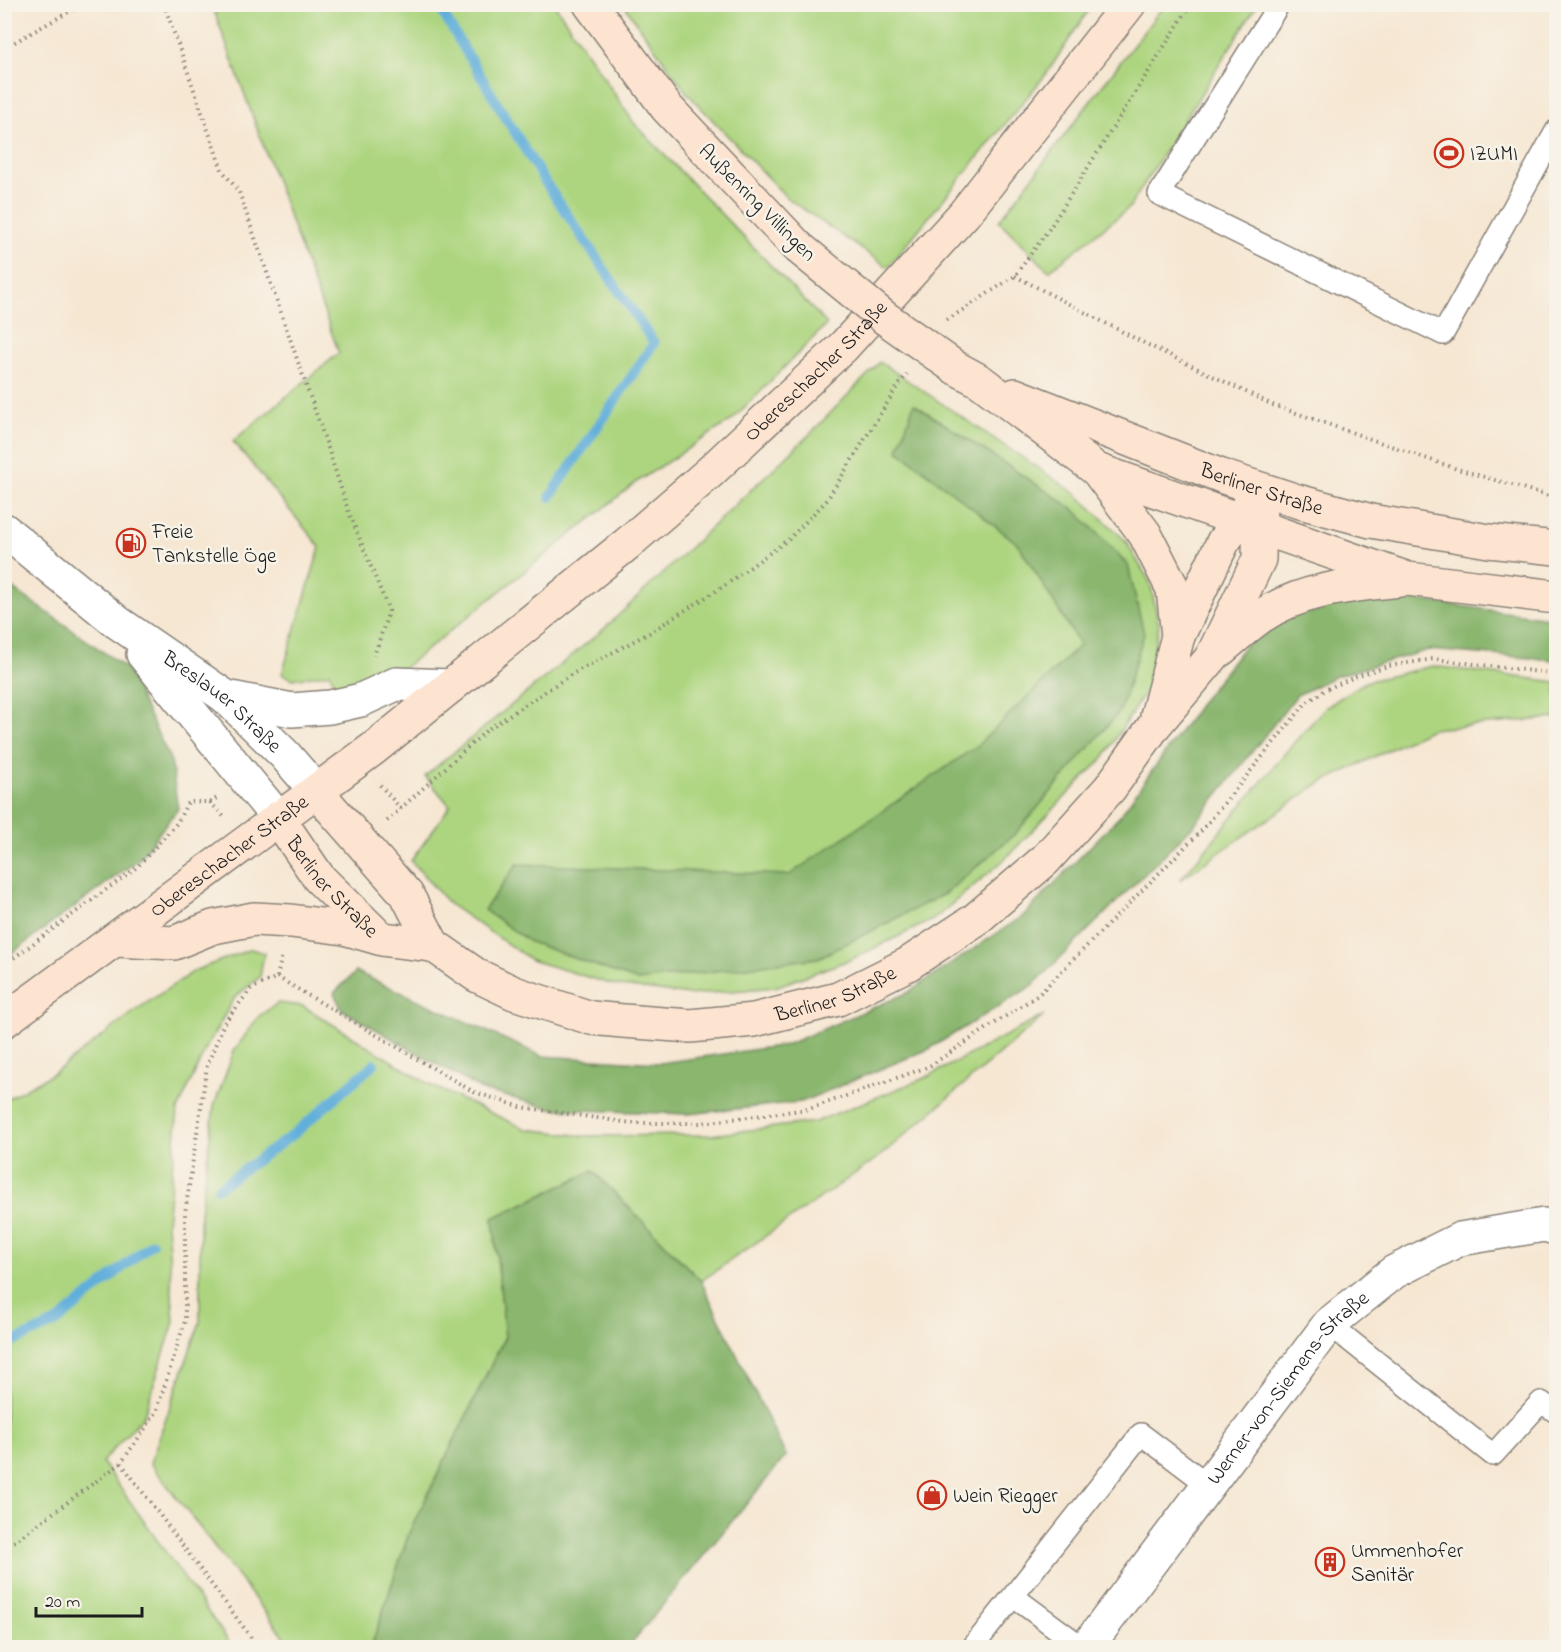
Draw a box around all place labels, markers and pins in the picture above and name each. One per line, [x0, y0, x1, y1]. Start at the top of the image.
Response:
sports icon: IZUMI [1433, 137, 1465, 169]
place label: IZUMI [1470, 140, 1518, 170]
place label: Freie Tankstelle Öge [151, 518, 277, 574]
fuel station icon: Freie Tankstelle Öge [115, 527, 147, 559]
shop icon: Wein Riegger [916, 1479, 948, 1511]
place label: Wein Riegger [953, 1482, 1058, 1514]
place label: Ummenhofer Sanitär [1351, 1537, 1464, 1591]
building icon: Ummenhofer Sanitär [1314, 1546, 1346, 1578]

